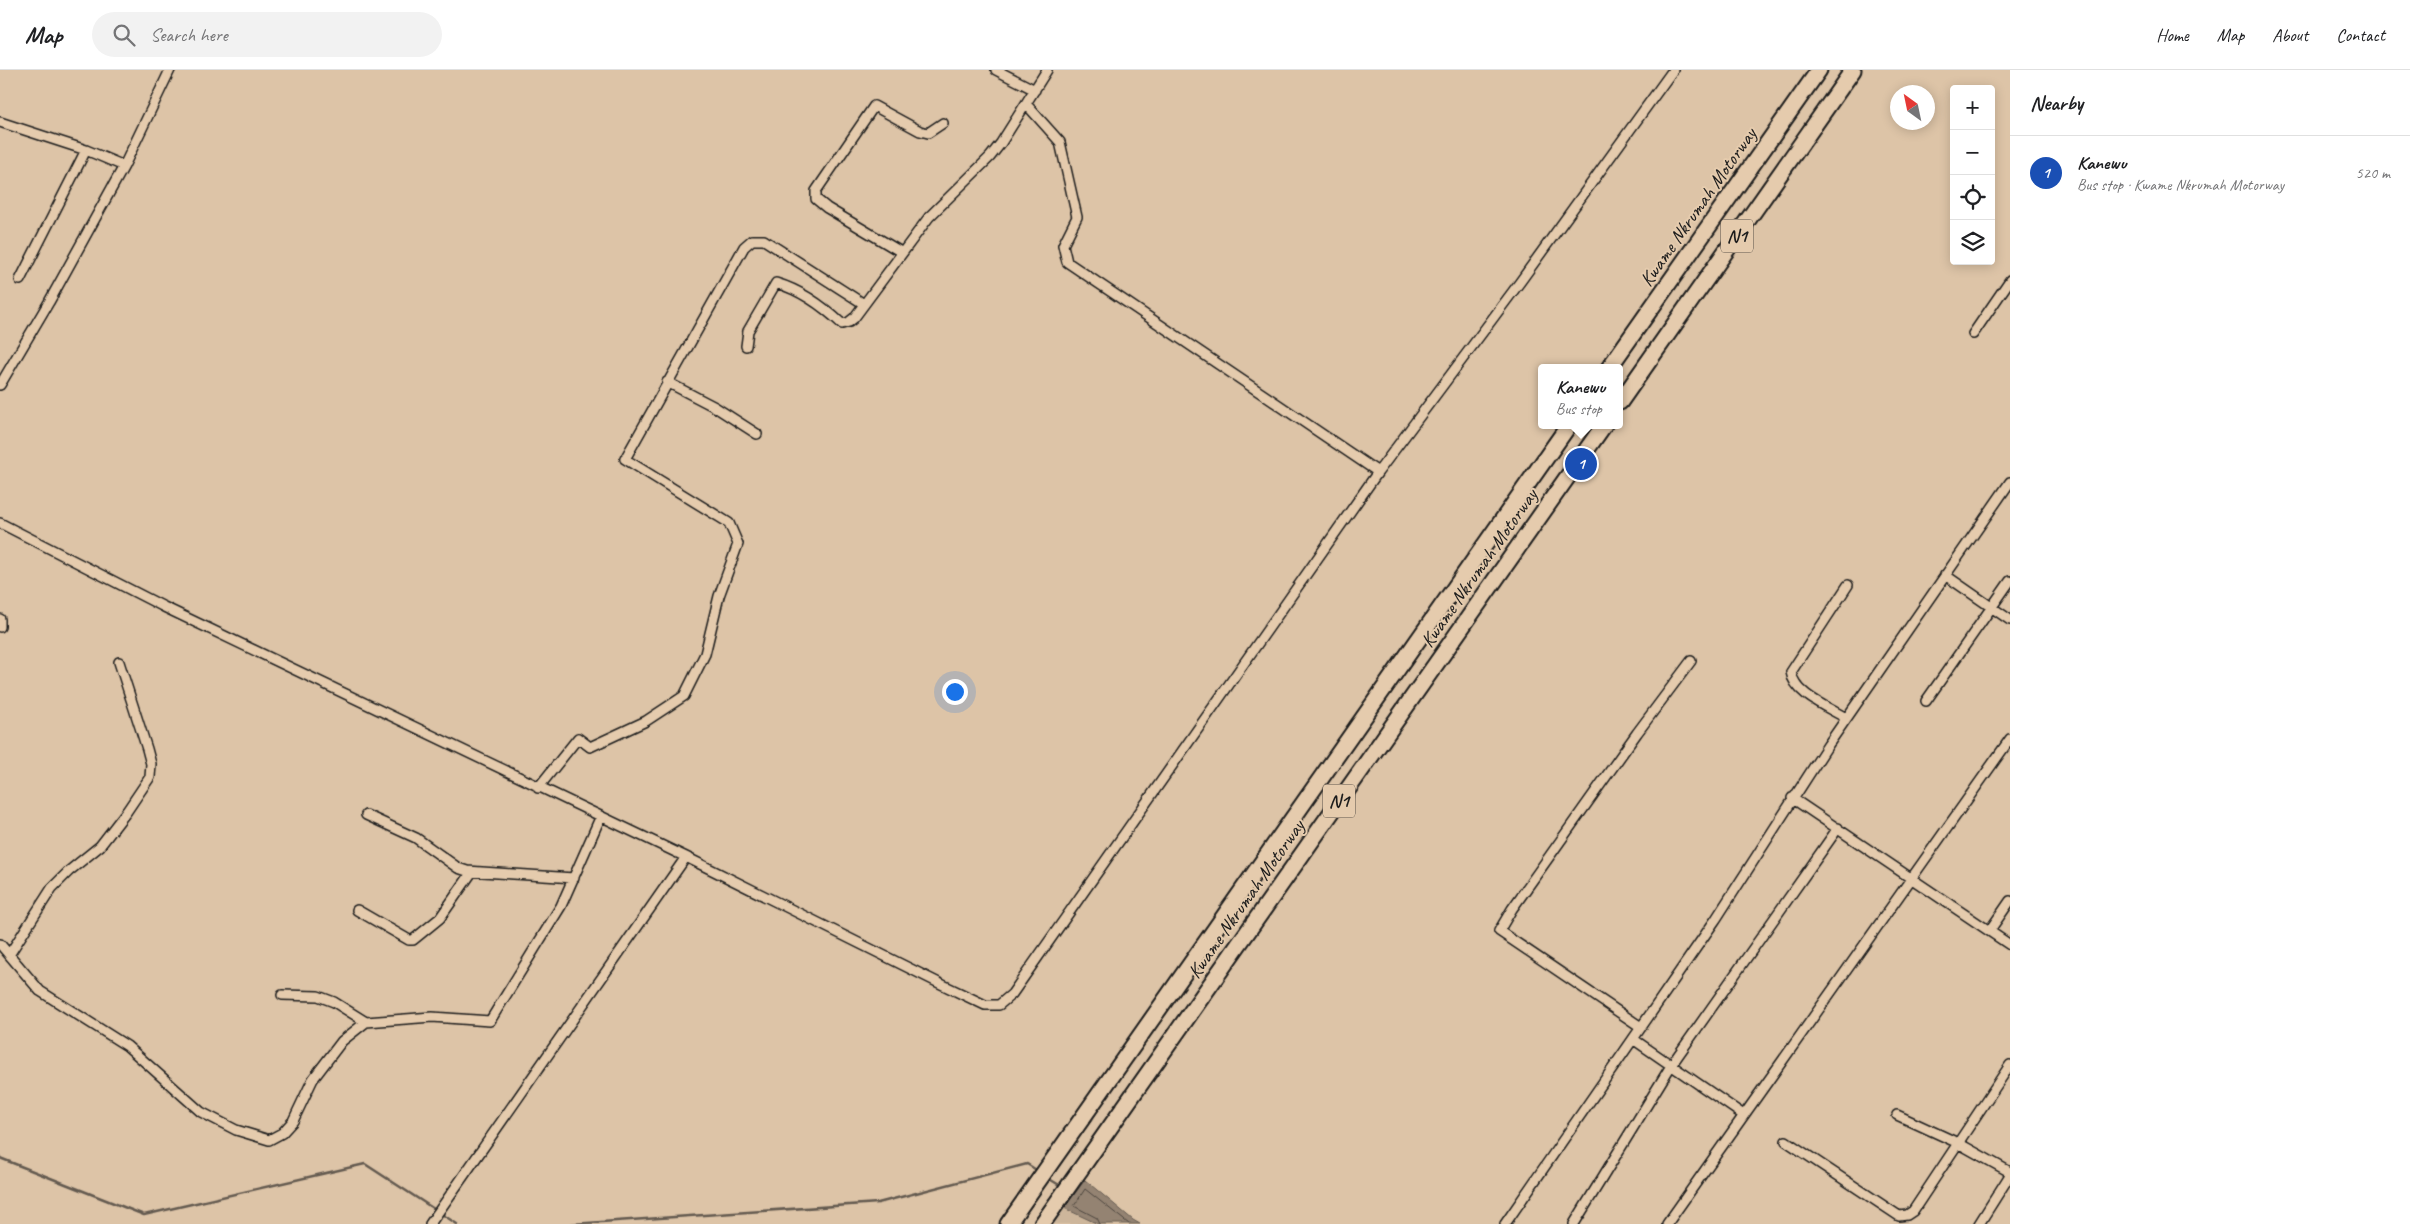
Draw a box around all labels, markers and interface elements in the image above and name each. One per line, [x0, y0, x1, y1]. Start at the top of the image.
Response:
search box [92, 12, 442, 57]
text: Map [25, 20, 62, 50]
icon: search [110, 21, 138, 49]
text: Search here [150, 23, 228, 47]
text: Home [2156, 24, 2189, 46]
text: Map [2217, 24, 2244, 46]
text: About [2272, 24, 2308, 46]
text: Contact [2336, 24, 2385, 46]
north arrow [1890, 85, 1935, 130]
map controls [1950, 85, 1995, 265]
button: + [1950, 85, 1995, 130]
text: Nearby [2030, 90, 2083, 116]
street label: Kwame Nkrumah Motorway [1634, 121, 1763, 291]
button: − [1950, 130, 1995, 175]
text: Kanewu [2077, 151, 2126, 175]
text: 1 [2042, 163, 2050, 183]
text: 520 m [2356, 163, 2390, 183]
button: locate [1950, 175, 1995, 220]
text: Bus stop · Kwame Nkrumah Motorway [2077, 175, 2284, 195]
road number: N1 [1721, 220, 1753, 252]
button: layers [1950, 220, 1995, 265]
popup [1538, 364, 1623, 429]
text: Kanewu [1556, 375, 1605, 399]
text: Bus stop [1556, 399, 1602, 419]
pin: 1 [1565, 445, 1597, 483]
street label: Kwame Nkrumah Motorway [1415, 482, 1544, 652]
your location [942, 679, 968, 705]
road number: N1 [1323, 784, 1355, 818]
street label: Kwame Nkrumah Motorway [1182, 813, 1311, 983]

